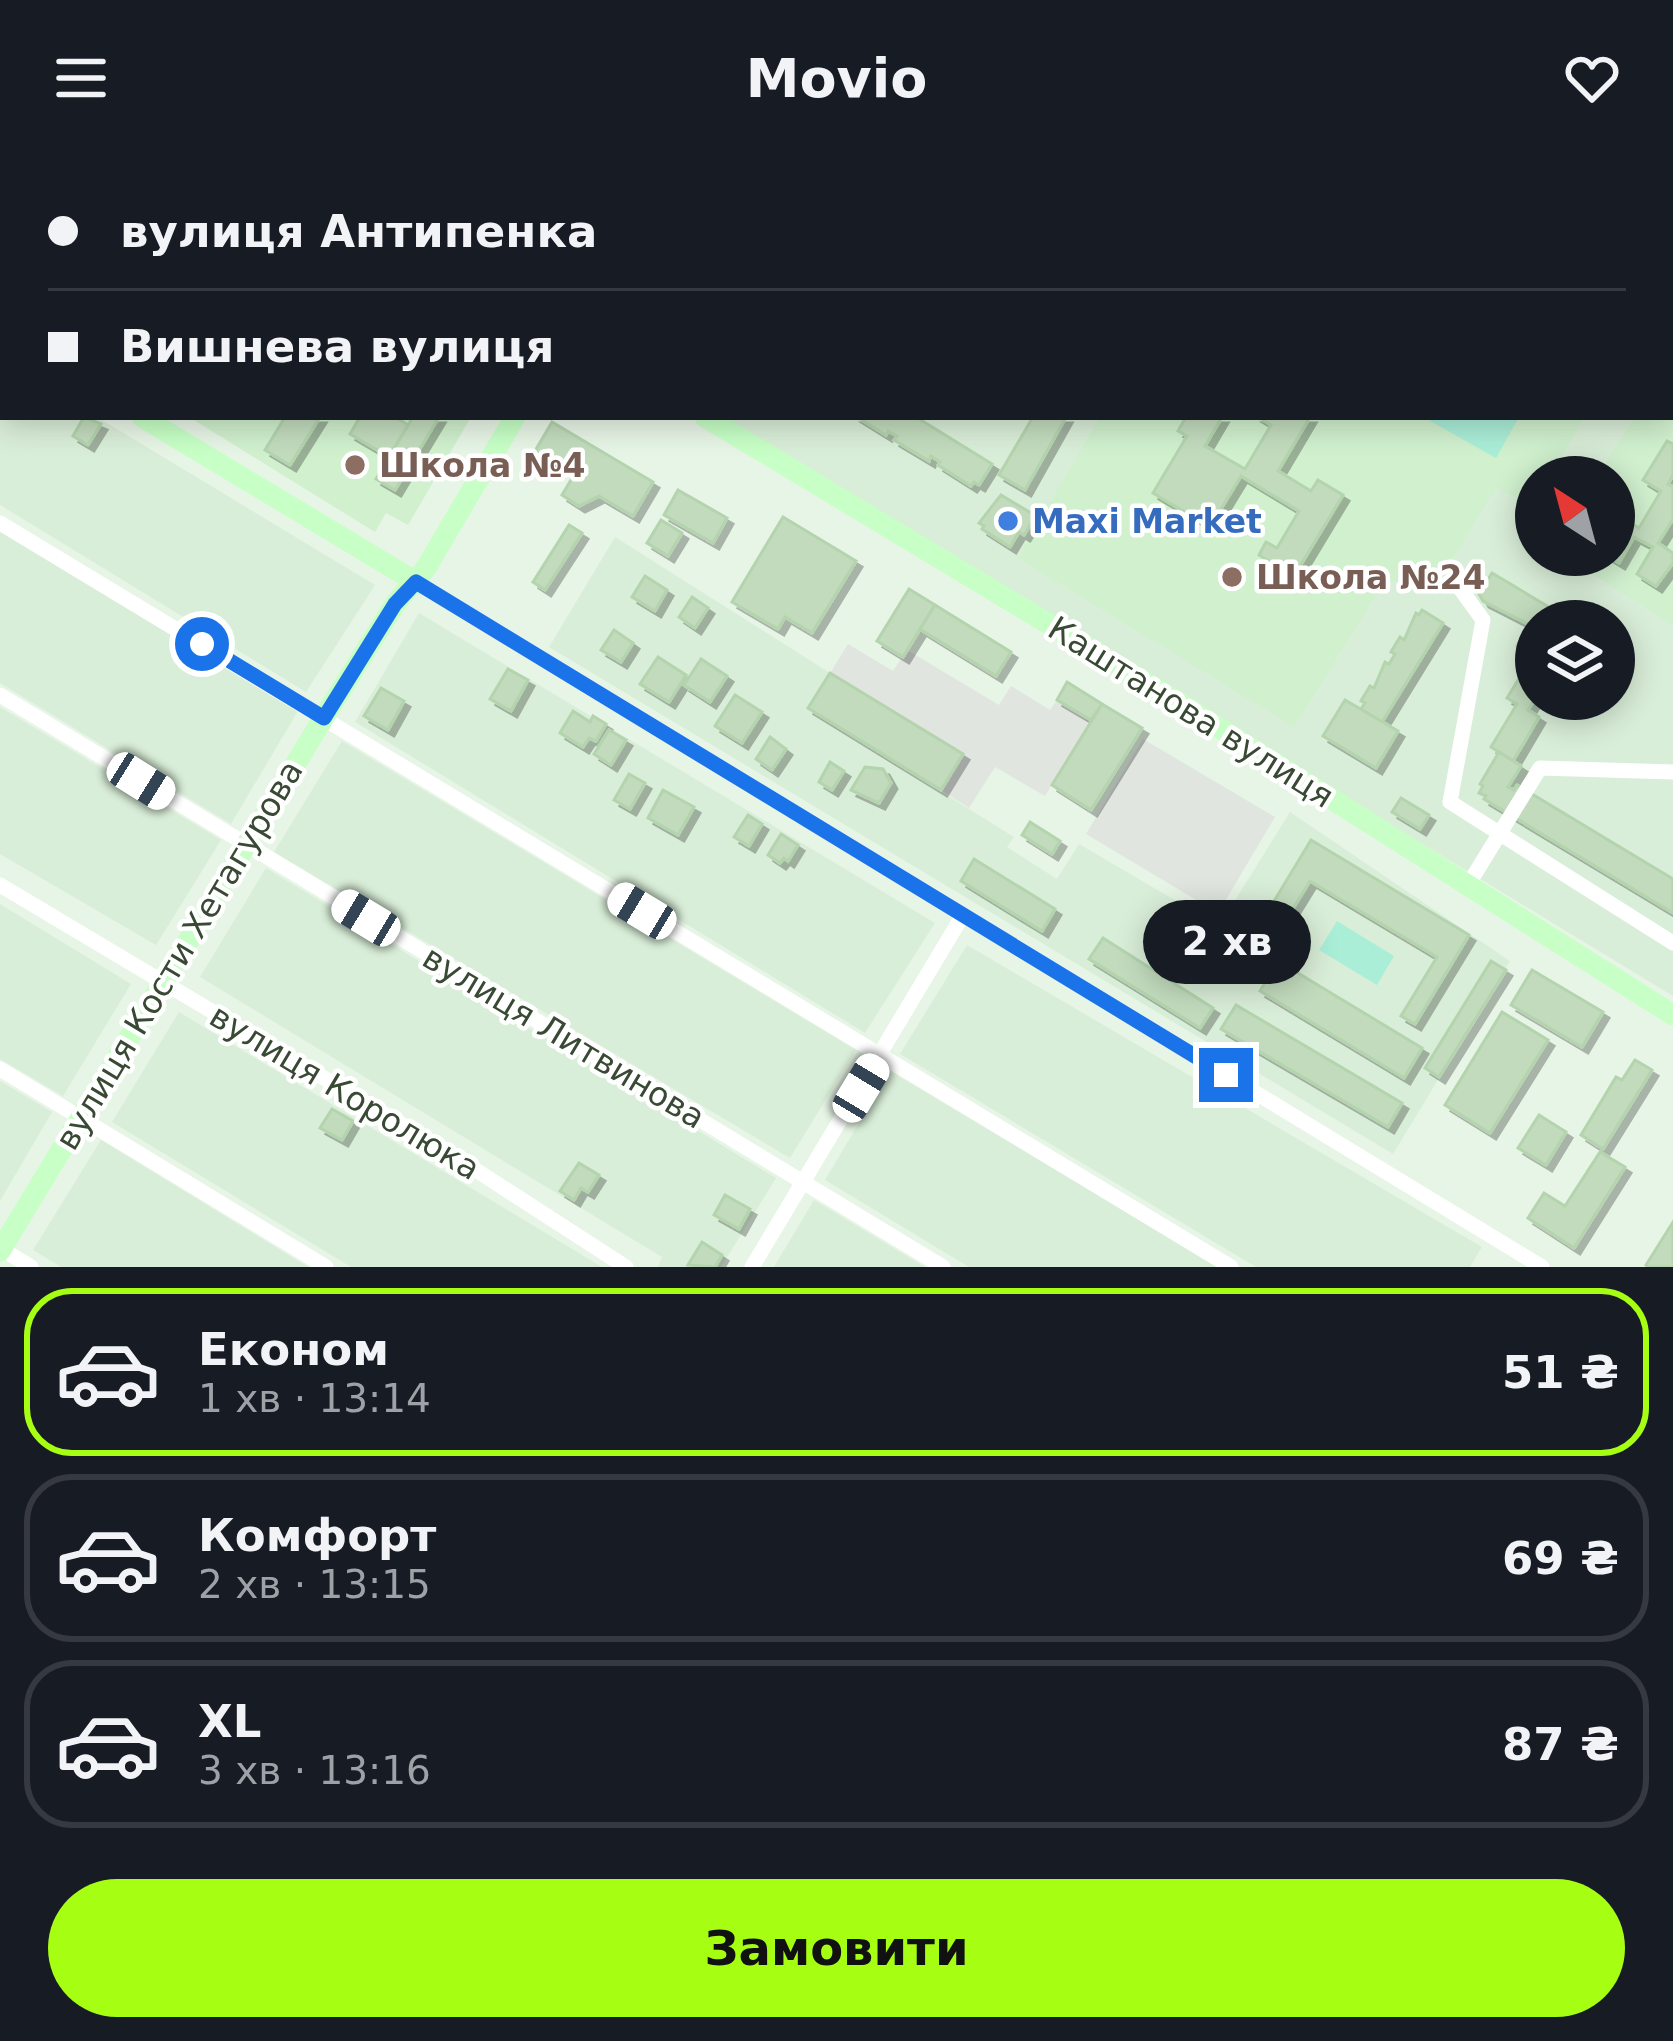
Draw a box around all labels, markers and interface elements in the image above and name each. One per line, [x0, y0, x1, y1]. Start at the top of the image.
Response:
icon: menu [48, 45, 114, 111]
icon: heart [1559, 45, 1625, 111]
text: Movio [746, 47, 927, 110]
text: вулиця Антипенка [120, 205, 597, 258]
text: Вишнева вулиця [120, 320, 554, 373]
place label: Школа №4 [379, 446, 585, 485]
marker: Школа №4 [342, 452, 368, 478]
north arrow [1515, 456, 1635, 576]
map controls [1515, 456, 1635, 720]
place label: Maxi Market [1032, 502, 1262, 541]
marker: Maxi Market [995, 508, 1021, 534]
place label: Школа №24 [1256, 558, 1485, 597]
marker: Школа №24 [1219, 564, 1245, 590]
button: layers [1515, 600, 1635, 720]
street label: Каштанова вулиця [1041, 608, 1341, 816]
route start [175, 617, 229, 671]
car [101, 747, 181, 815]
street label: вулиця Кости Хетагурова [47, 753, 311, 1157]
car [602, 877, 682, 945]
car [326, 884, 406, 952]
callout: 2 хв [1142, 901, 1310, 985]
text: 2 хв [1182, 919, 1272, 964]
street label: вулиця Литвинова [416, 937, 712, 1137]
street label: вулиця Королюка [203, 996, 487, 1188]
car [827, 1048, 895, 1128]
route end [1199, 1048, 1253, 1102]
icon: car [54, 1318, 162, 1426]
text: Економ [198, 1323, 389, 1376]
text: 51 ₴ [1502, 1346, 1619, 1399]
text: 1 хв · 13:14 [198, 1376, 431, 1421]
icon: car [54, 1504, 162, 1612]
text: Комфорт [198, 1509, 436, 1562]
text: 69 ₴ [1502, 1532, 1619, 1585]
text: 2 хв · 13:15 [198, 1562, 431, 1607]
icon: car [54, 1690, 162, 1798]
text: XL [198, 1695, 261, 1748]
text: 87 ₴ [1502, 1718, 1619, 1771]
text: 3 хв · 13:16 [198, 1748, 431, 1793]
button: Замовити [48, 1879, 1625, 2017]

